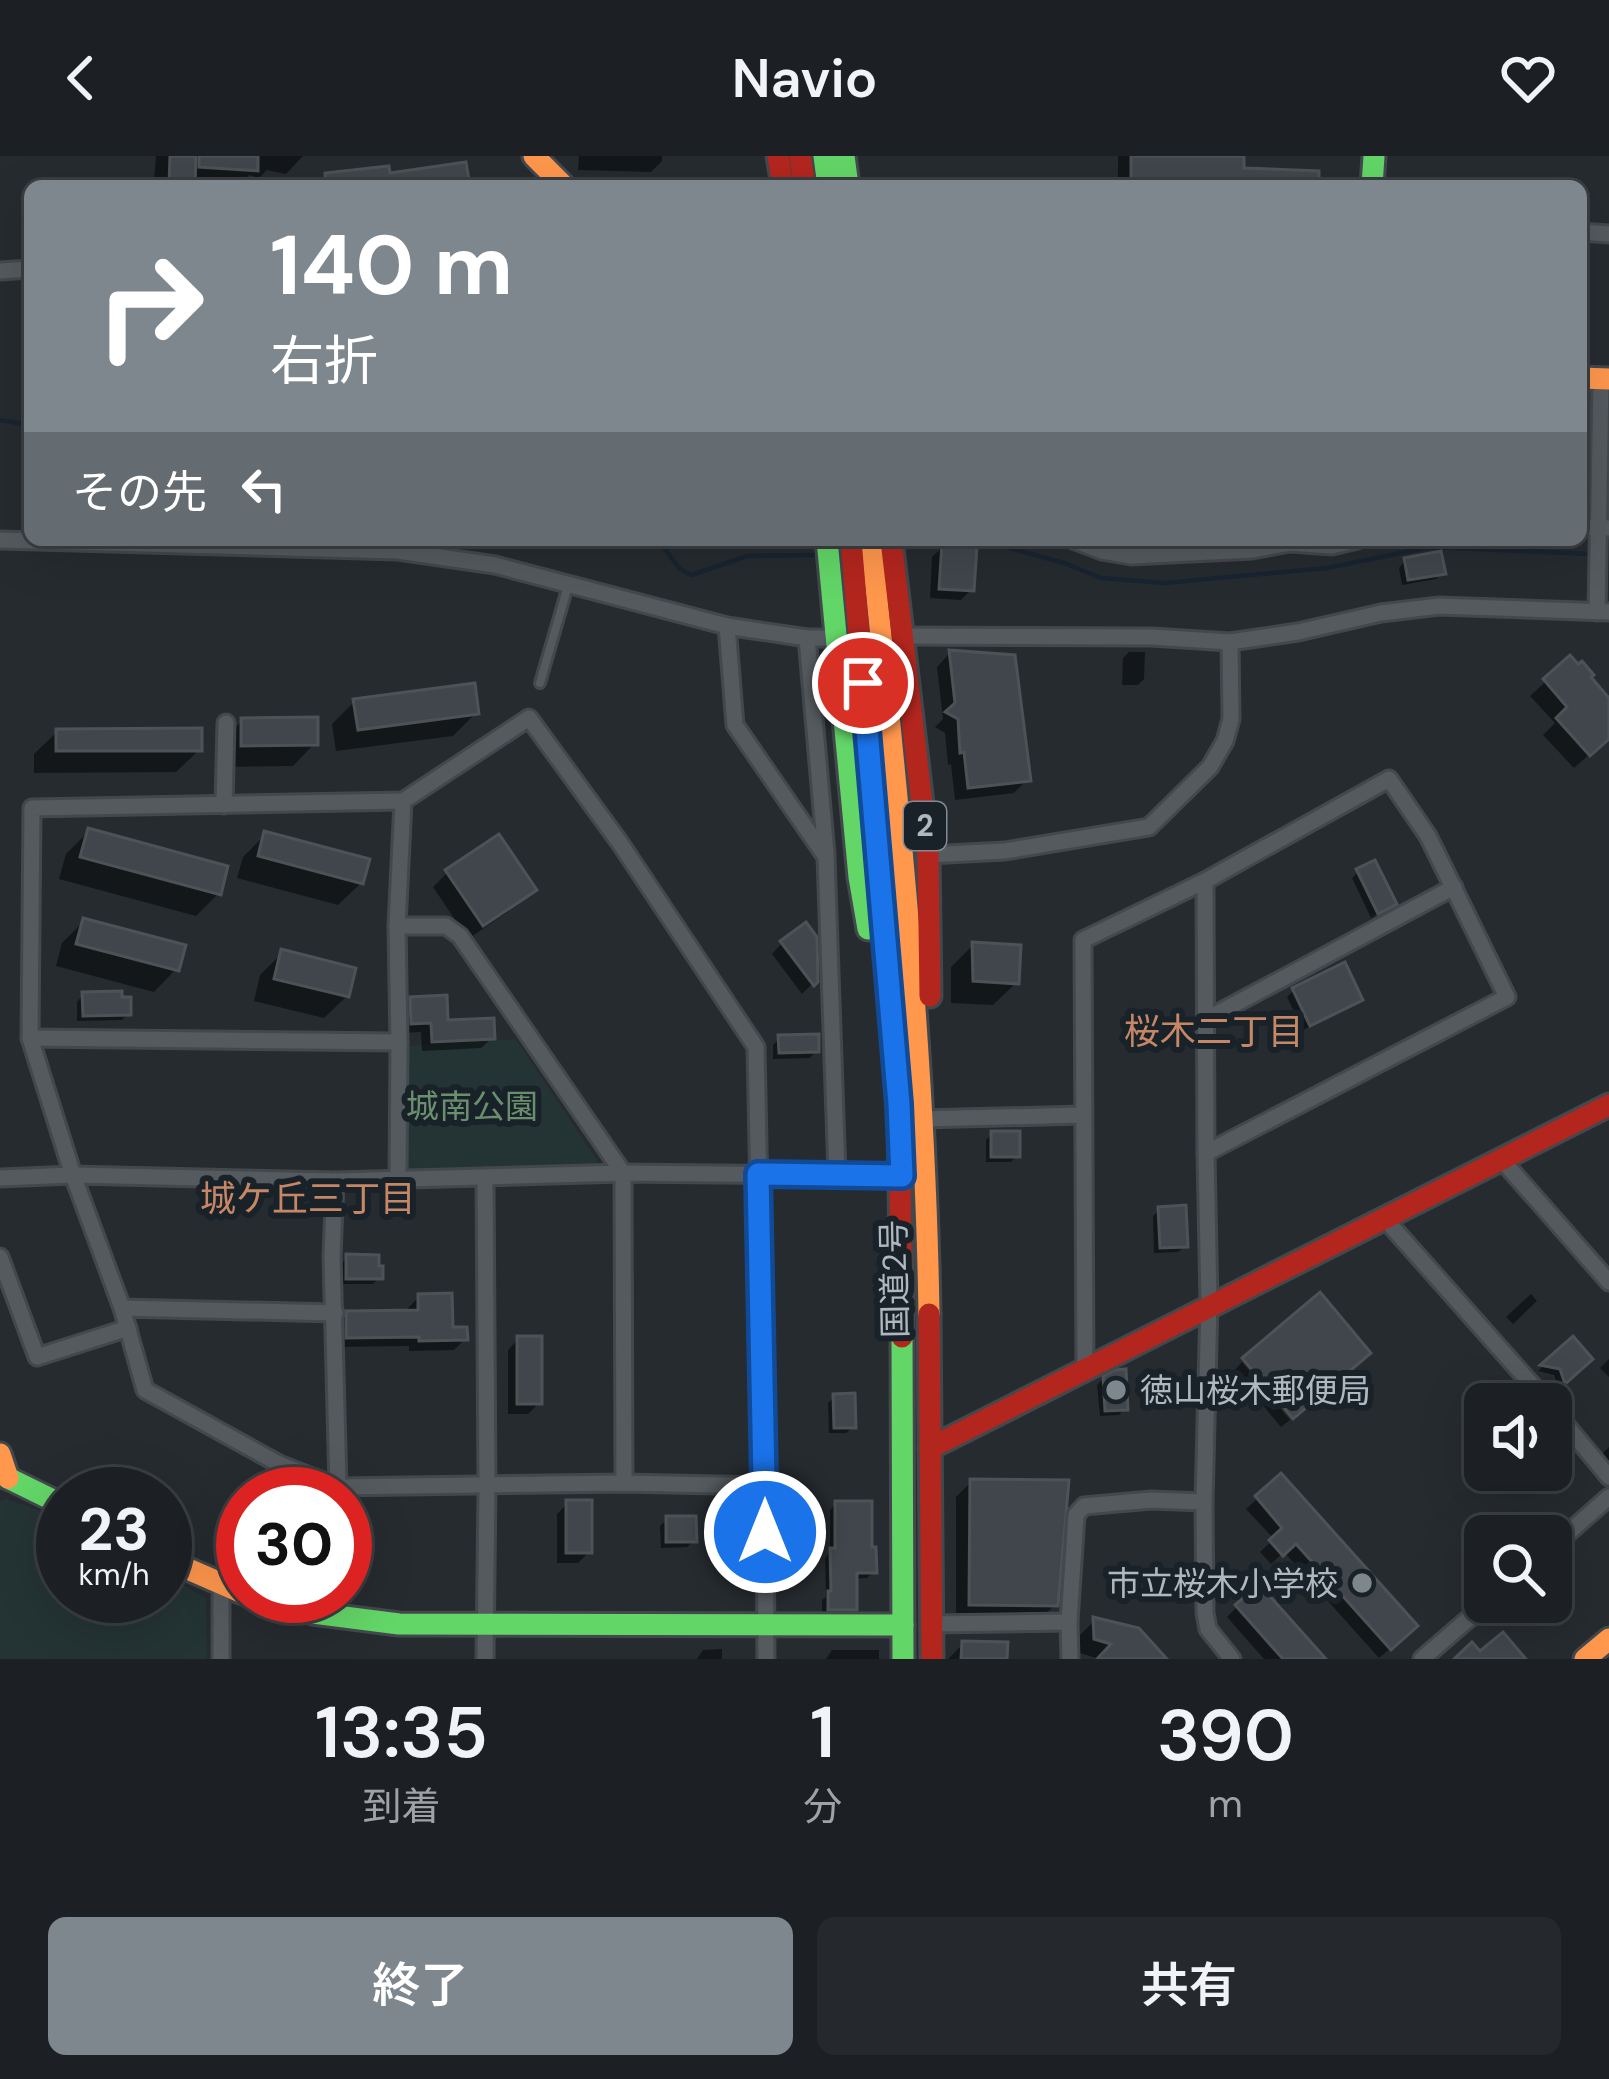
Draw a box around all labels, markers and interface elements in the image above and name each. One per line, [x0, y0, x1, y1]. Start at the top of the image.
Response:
text: Navio [732, 43, 877, 114]
icon: back [48, 45, 114, 111]
icon: heart [1495, 45, 1561, 111]
text: 140 m [270, 211, 513, 320]
icon: right [72, 228, 228, 384]
text: 右折 [270, 326, 378, 397]
icon: left [231, 456, 297, 522]
text: その先 [72, 463, 207, 522]
pin [812, 632, 914, 734]
icon: arrive [830, 650, 896, 716]
road number: 2 [904, 802, 946, 850]
district label: 桜木二丁目 [1124, 1008, 1304, 1055]
park label: 城南公園 [406, 1085, 538, 1128]
district label: 城ケ丘三丁目 [200, 1175, 416, 1222]
street label: 国道2号 [872, 1220, 917, 1338]
place label: 徳山桜木郵便局 [1140, 1369, 1371, 1412]
marker: 徳山桜木郵便局 [1103, 1377, 1129, 1403]
map controls [1464, 1383, 1572, 1623]
button: sound [1464, 1383, 1572, 1491]
speed limit sign: 30 [216, 1467, 372, 1623]
position arrow [702, 1469, 828, 1595]
text: 23 [79, 1490, 149, 1569]
button: search [1464, 1515, 1572, 1623]
text: km/h [79, 1555, 149, 1594]
place label: 市立桜木小学校 [1107, 1562, 1338, 1605]
marker: 市立桜木小学校 [1349, 1570, 1375, 1596]
text: 13:35 [315, 1686, 488, 1779]
text: 1 [810, 1686, 835, 1779]
text: 390 [1157, 1689, 1294, 1782]
text: m [1208, 1778, 1243, 1829]
text: 到着 [362, 1781, 440, 1832]
text: 分 [803, 1781, 842, 1832]
button: 終了 [48, 1917, 793, 2055]
button: 共有 [817, 1917, 1561, 2055]

